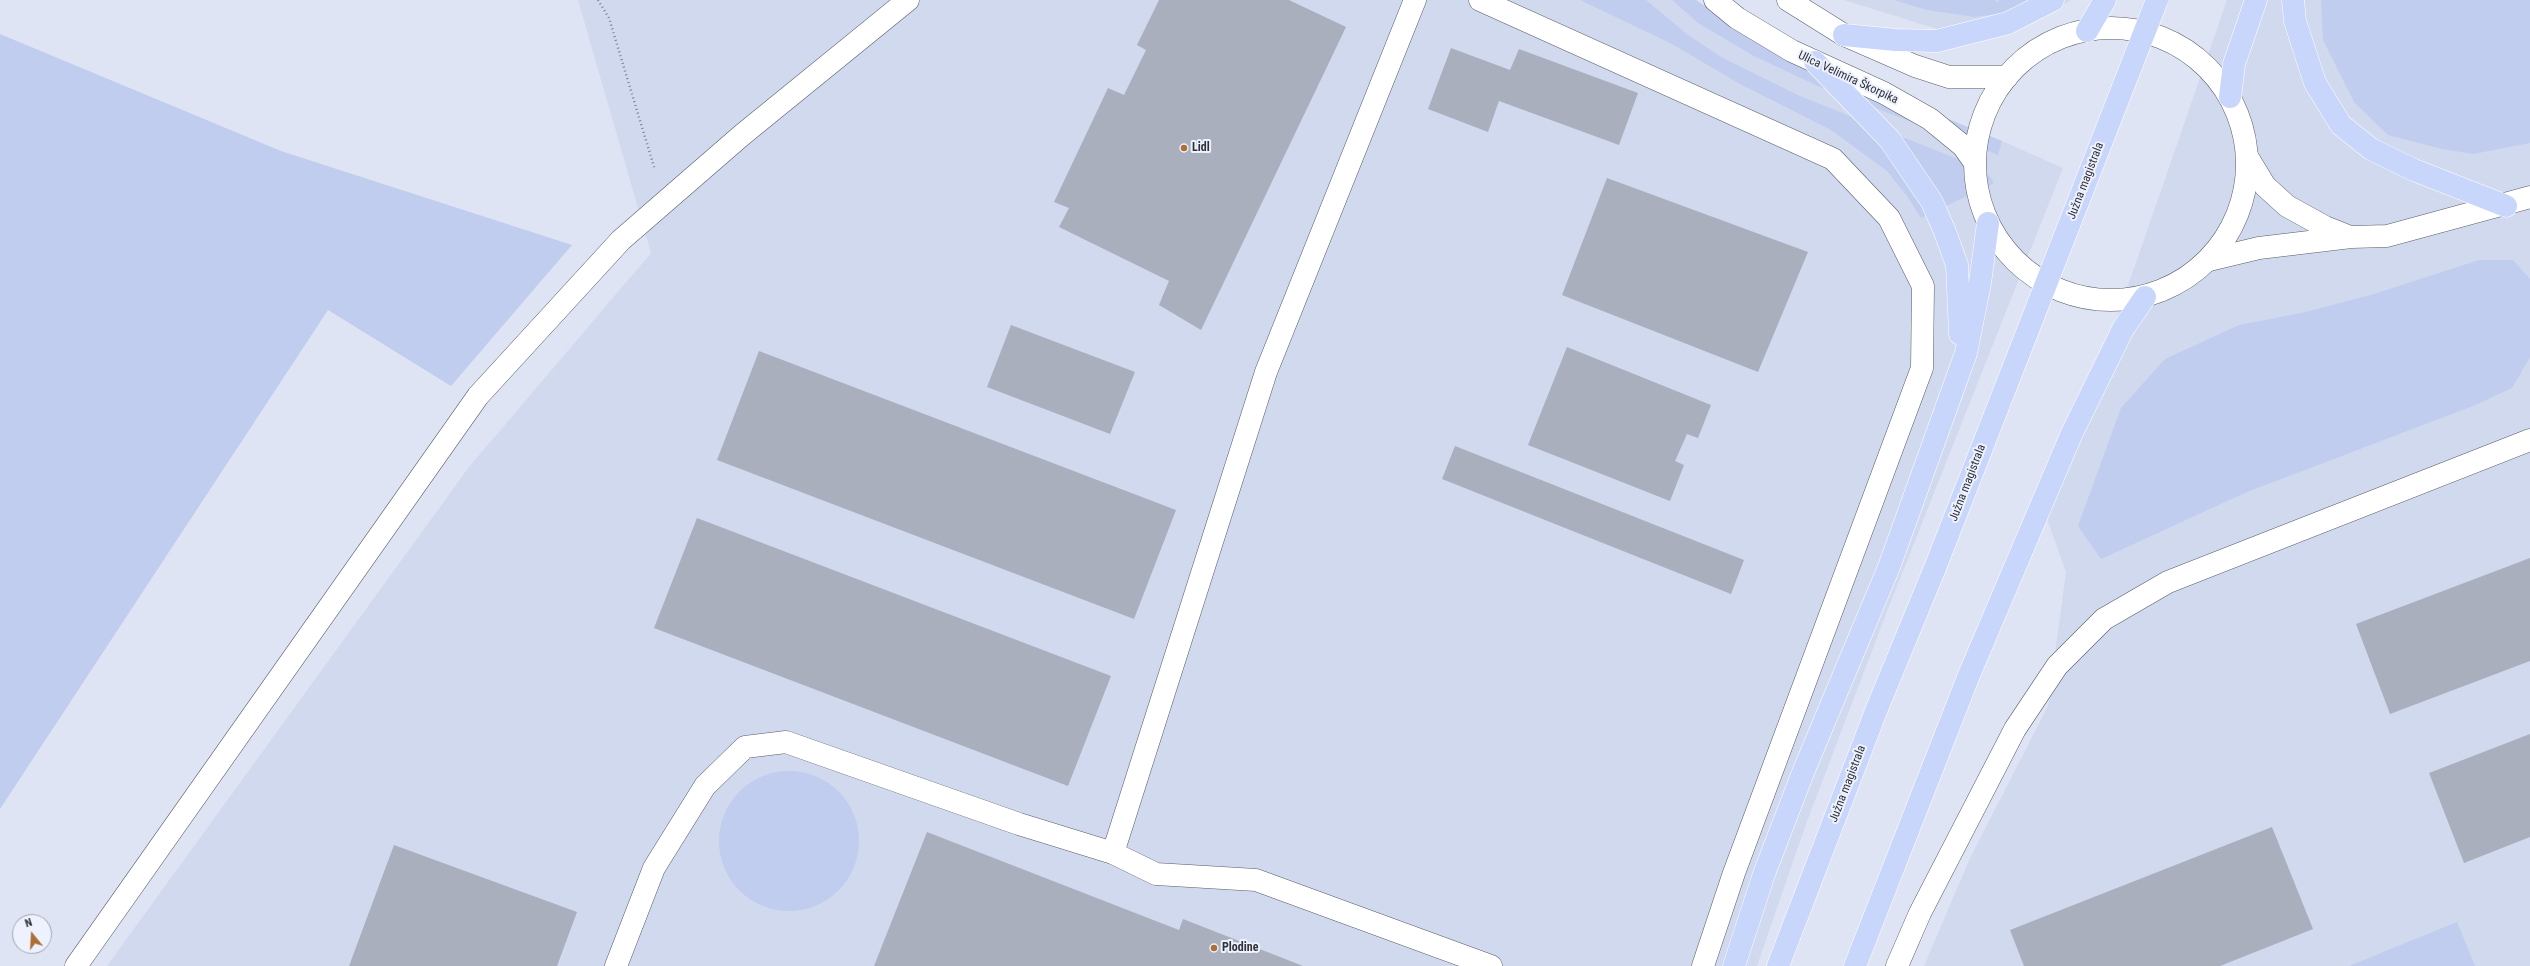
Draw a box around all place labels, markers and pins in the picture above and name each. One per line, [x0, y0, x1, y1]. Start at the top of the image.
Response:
place label: Lidl [1192, 141, 1210, 155]
marker: Lidl [1179, 143, 1189, 153]
place label: Plodine [1222, 941, 1258, 955]
marker: Plodine [1209, 943, 1219, 953]

